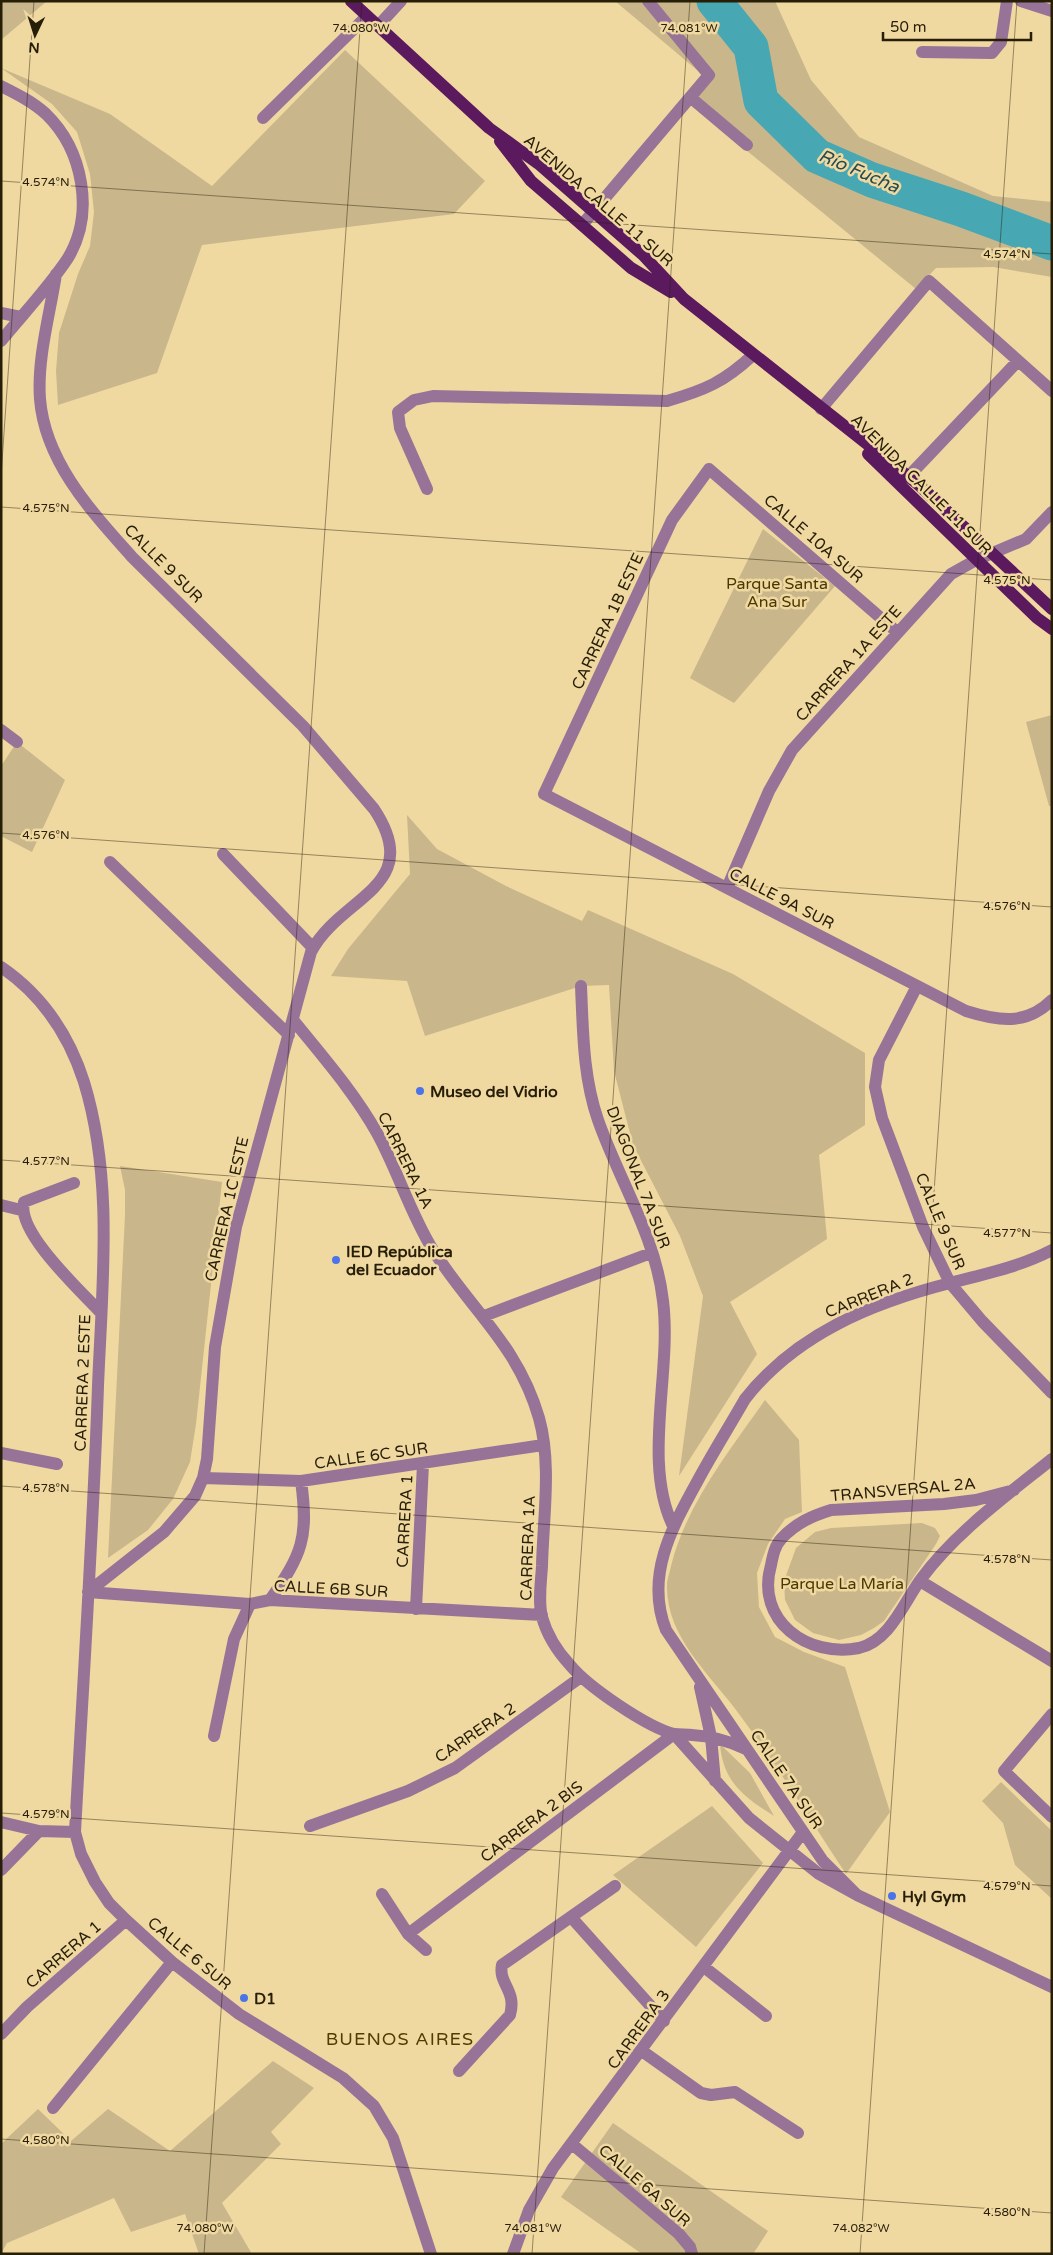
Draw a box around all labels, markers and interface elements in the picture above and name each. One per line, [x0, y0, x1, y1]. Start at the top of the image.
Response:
north arrow [10, 10, 60, 60]
scale bar [883, 10, 1030, 42]
text: 50 m [890, 18, 927, 36]
text: 74.080°W [332, 21, 390, 35]
text: 74.081°W [660, 21, 718, 35]
text: N [28, 39, 40, 56]
street label: AVENIDA CALLE 11 SUR [520, 130, 677, 271]
water label: Río Fucha [816, 144, 903, 198]
text: 4.574°N [22, 175, 70, 189]
text: 4.574°N [983, 247, 1031, 261]
street label: AVENIDA CALLE 11 SUR [847, 410, 996, 559]
street label: CALLE 10A SUR [759, 490, 867, 587]
text: 4.575°N [22, 501, 70, 515]
street label: CALLE 9 SUR [120, 520, 207, 607]
street label: CARRERA 1B ESTE [568, 550, 648, 693]
text: 4.575°N [983, 573, 1031, 587]
park label: Parque Santa Ana Sur [726, 574, 828, 612]
street label: CARRERA 1A ESTE [791, 602, 906, 726]
text: 4.576°N [22, 828, 70, 842]
street label: CALLE 9A SUR [726, 864, 837, 934]
text: 4.576°N [983, 899, 1031, 913]
place label: Museo del Vidrio [430, 1082, 558, 1102]
marker: Museo del Vidrio [414, 1085, 426, 1097]
street label: DIAGONAL 7A SUR [602, 1103, 674, 1251]
street label: CARRERA 1A [373, 1109, 437, 1212]
street label: CARRERA 1C ESTE [201, 1135, 253, 1284]
text: 4.577°N [22, 1154, 70, 1168]
street label: CALLE 9 SUR [911, 1170, 969, 1273]
text: 4.577°N [983, 1226, 1031, 1240]
place label: IED República del Ecuador [346, 1242, 453, 1280]
marker: IED República del Ecuador [330, 1254, 342, 1266]
street label: CARRERA 2 [822, 1269, 917, 1323]
street label: CARRERA 2 ESTE [71, 1314, 95, 1452]
street label: CALLE 6C SUR [313, 1438, 429, 1474]
street label: CARRERA 1 [393, 1474, 417, 1568]
street label: TRANSVERSAL 2A [830, 1474, 977, 1506]
text: 4.578°N [22, 1481, 70, 1495]
street label: CARRERA 1A [516, 1495, 540, 1601]
text: 4.578°N [983, 1552, 1031, 1566]
park label: Parque La María [780, 1574, 904, 1594]
street label: CALLE 6B SUR [273, 1576, 389, 1602]
street label: CARRERA 2 [431, 1698, 520, 1767]
street label: CALLE 7A SUR [746, 1726, 827, 1833]
street label: CARRERA 2 BIS [476, 1777, 587, 1867]
text: 4.579°N [22, 1807, 70, 1821]
text: 4.579°N [983, 1879, 1031, 1893]
place label: Hyl Gym [902, 1887, 966, 1907]
marker: Hyl Gym [886, 1890, 898, 1902]
street label: CALLE 6 SUR [143, 1913, 235, 1995]
street label: CARRERA 1 [22, 1917, 106, 1993]
street label: CARRERA 3 [603, 1986, 674, 2073]
place label: D1 [254, 1989, 276, 2009]
marker: D1 [238, 1992, 250, 2004]
district label: BUENOS AIRES [326, 2028, 474, 2050]
text: 4.580°N [22, 2133, 70, 2147]
street label: CALLE 6A SUR [594, 2140, 694, 2231]
text: 4.580°N [983, 2205, 1031, 2219]
text: 74.080°W [176, 2221, 234, 2235]
text: 74.081°W [504, 2221, 562, 2235]
text: 74.082°W [832, 2221, 890, 2235]

